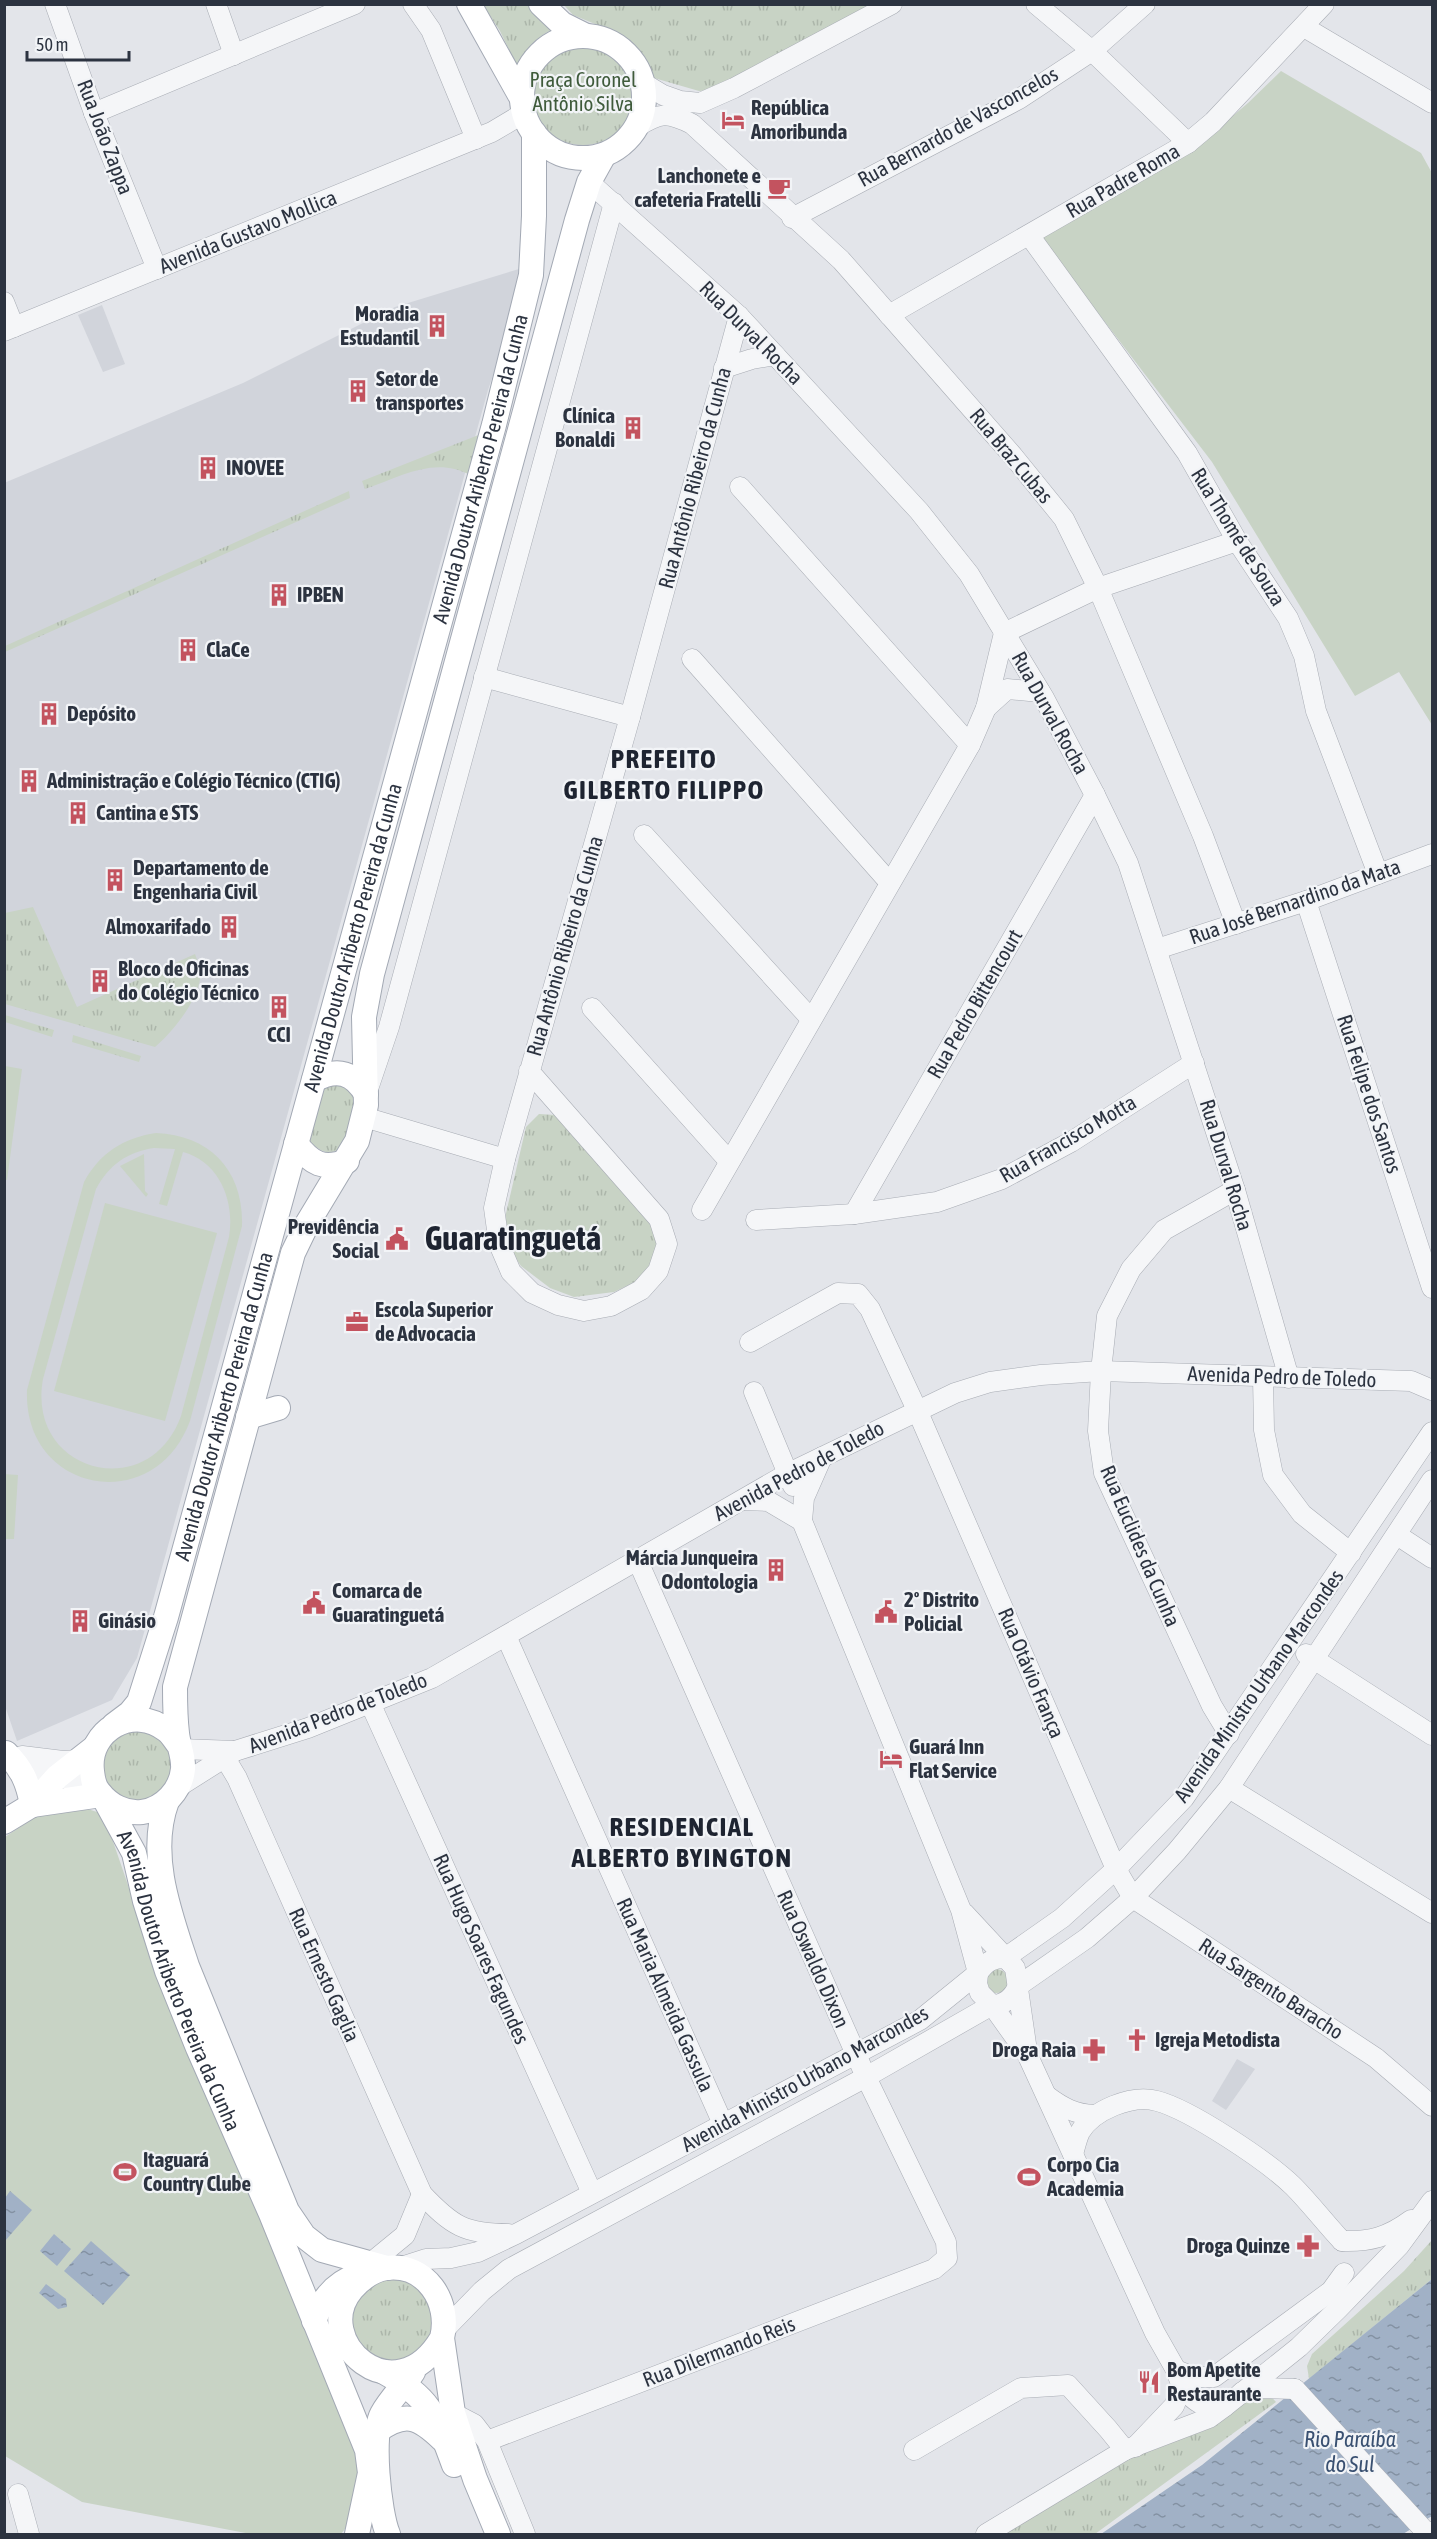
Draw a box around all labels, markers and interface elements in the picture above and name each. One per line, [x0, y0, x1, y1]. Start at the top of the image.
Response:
scale bar [27, 24, 129, 62]
text: 50 m [36, 34, 68, 55]
street label: Rua Bernardo de Vasconcelos [853, 61, 1062, 191]
park label: Praça Coronel Antônio Silva [530, 67, 637, 115]
street label: Rua João Zappa [73, 76, 139, 198]
place label: República Amoribunda [750, 95, 848, 143]
hotel icon: República Amoribunda [720, 107, 746, 133]
street label: Rua Padre Roma [1062, 138, 1183, 222]
place label: Lanchonete e cafeteria Fratelli [634, 163, 761, 211]
cafe icon: Lanchonete e cafeteria Fratelli [766, 175, 792, 201]
street label: Avenida Gustavo Mollica [156, 185, 340, 278]
street label: Rua Durval Rocha [695, 276, 808, 389]
place label: Moradia Estudantil [340, 301, 419, 349]
street label: Avenida Doutor Ariberto Pereira da Cunha [427, 311, 532, 626]
building icon: Moradia Estudantil [424, 313, 450, 339]
street label: Rua Antônio Ribeiro da Cunha [653, 364, 735, 591]
place label: Setor de transportes [375, 366, 464, 414]
building icon: Setor de transportes [345, 378, 371, 404]
place label: Clínica Bonaldi [555, 403, 615, 451]
street label: Rua Braz Cubas [965, 403, 1058, 507]
building icon: Clínica Bonaldi [620, 415, 646, 441]
building icon: INOVEE [195, 455, 221, 481]
place label: INOVEE [226, 455, 284, 479]
street label: Rua Thomé de Souza [1187, 463, 1291, 610]
building icon: IPBEN [266, 582, 292, 608]
place label: IPBEN [297, 582, 344, 606]
building icon: ClaCe [175, 637, 201, 663]
place label: ClaCe [206, 637, 250, 661]
street label: Rua Durval Rocha [1007, 647, 1094, 778]
building icon: Depósito [36, 701, 62, 727]
place label: Depósito [67, 701, 136, 725]
district label: PREFEITO GILBERTO FILIPPO [563, 743, 765, 805]
building icon: Administração e Colégio Técnico (CTIG) [16, 768, 42, 794]
place label: Administração e Colégio Técnico (CTIG) [46, 768, 341, 792]
street label: Avenida Doutor Ariberto Pereira da Cunha [298, 780, 406, 1094]
building icon: Cantina e STS [65, 800, 91, 826]
place label: Cantina e STS [96, 800, 199, 824]
street label: Rua Antônio Ribeiro da Cunha [521, 833, 607, 1059]
street label: Rua José Bernardino da Mata [1186, 854, 1403, 948]
place label: Departamento de Engenharia Civil [133, 855, 269, 903]
building icon: Departamento de Engenharia Civil [102, 867, 128, 893]
place label: Almoxarifado [105, 914, 211, 938]
building icon: Almoxarifado [216, 914, 242, 940]
street label: Rua Pedro Bittencourt [922, 925, 1027, 1082]
place label: Bloco de Oficinas do Colégio Técnico [118, 956, 259, 1004]
building icon: Bloco de Oficinas do Colégio Técnico [87, 968, 113, 994]
building icon: CCI [266, 994, 292, 1020]
street label: Rua Felipe dos Santos [1333, 1011, 1407, 1176]
place label: CCI [267, 1022, 291, 1046]
street label: Rua Francisco Motta [995, 1089, 1140, 1187]
street label: Rua Durval Rocha [1196, 1096, 1258, 1233]
place label: Previdência Social [288, 1214, 379, 1262]
district label: Guaratinguetá [425, 1219, 601, 1257]
public building icon: Previdência Social [384, 1226, 410, 1252]
street label: Avenida Doutor Ariberto Pereira da Cunha [169, 1249, 277, 1563]
place label: Escola Superior de Advocacia [375, 1297, 494, 1345]
office icon: Escola Superior de Advocacia [344, 1309, 370, 1335]
street label: Avenida Pedro de Toledo [1187, 1361, 1377, 1391]
street label: Avenida Pedro de Toledo [709, 1415, 888, 1525]
street label: Rua Euclides da Cunha [1096, 1461, 1186, 1630]
place label: Márcia Junqueira Odontologia [626, 1545, 758, 1593]
building icon: Márcia Junqueira Odontologia [763, 1557, 789, 1583]
street label: Avenida Ministro Urbano Marcondes [1169, 1565, 1348, 1806]
place label: Comarca de Guaratinguetá [332, 1578, 444, 1626]
place label: 2º Distrito Policial [904, 1587, 979, 1635]
public building icon: Comarca de Guaratinguetá [301, 1590, 327, 1616]
public building icon: 2º Distrito Policial [873, 1599, 899, 1625]
street label: Rua Otávio França [994, 1604, 1070, 1741]
building icon: Ginásio [67, 1608, 93, 1634]
place label: Ginásio [98, 1608, 156, 1632]
street label: Avenida Pedro de Toledo [245, 1667, 430, 1757]
place label: Guará Inn Flat Service [909, 1734, 997, 1782]
hotel icon: Guará Inn Flat Service [878, 1746, 904, 1772]
district label: RESIDENCIAL ALBERTO BYINGTON [570, 1811, 793, 1873]
street label: Avenida Doutor Ariberto Pereira da Cunha [113, 1826, 246, 2134]
street label: Rua Hugo Soares Fagundes [429, 1850, 535, 2047]
street label: Rua Oswaldo Dixon [773, 1886, 855, 2031]
street label: Rua Maria Almeida Gassula [612, 1894, 720, 2095]
street label: Rua Ernesto Gaglia [285, 1904, 365, 2045]
street label: Rua Sargento Baracho [1195, 1933, 1348, 2044]
street label: Avenida Ministro Urbano Marcondes [677, 2000, 932, 2156]
church icon: Igreja Metodista [1124, 2027, 1150, 2053]
place label: Igreja Metodista [1155, 2027, 1280, 2051]
place label: Droga Raia [992, 2037, 1076, 2061]
pharmacy icon: Droga Raia [1081, 2037, 1107, 2063]
place label: Itaguará Country Clube [143, 2147, 251, 2195]
place label: Corpo Cia Academia [1046, 2152, 1124, 2200]
sports icon: Itaguará Country Clube [112, 2159, 138, 2185]
sports icon: Corpo Cia Academia [1016, 2164, 1042, 2190]
place label: Droga Quinze [1187, 2233, 1290, 2257]
pharmacy icon: Droga Quinze [1295, 2233, 1321, 2259]
street label: Rua Dilermando Reis [639, 2311, 798, 2391]
place label: Bom Apetite Restaurante [1167, 2357, 1262, 2405]
restaurant icon: Bom Apetite Restaurante [1136, 2369, 1162, 2395]
water label: Rio Paraíba do Sul [1304, 2426, 1396, 2477]

